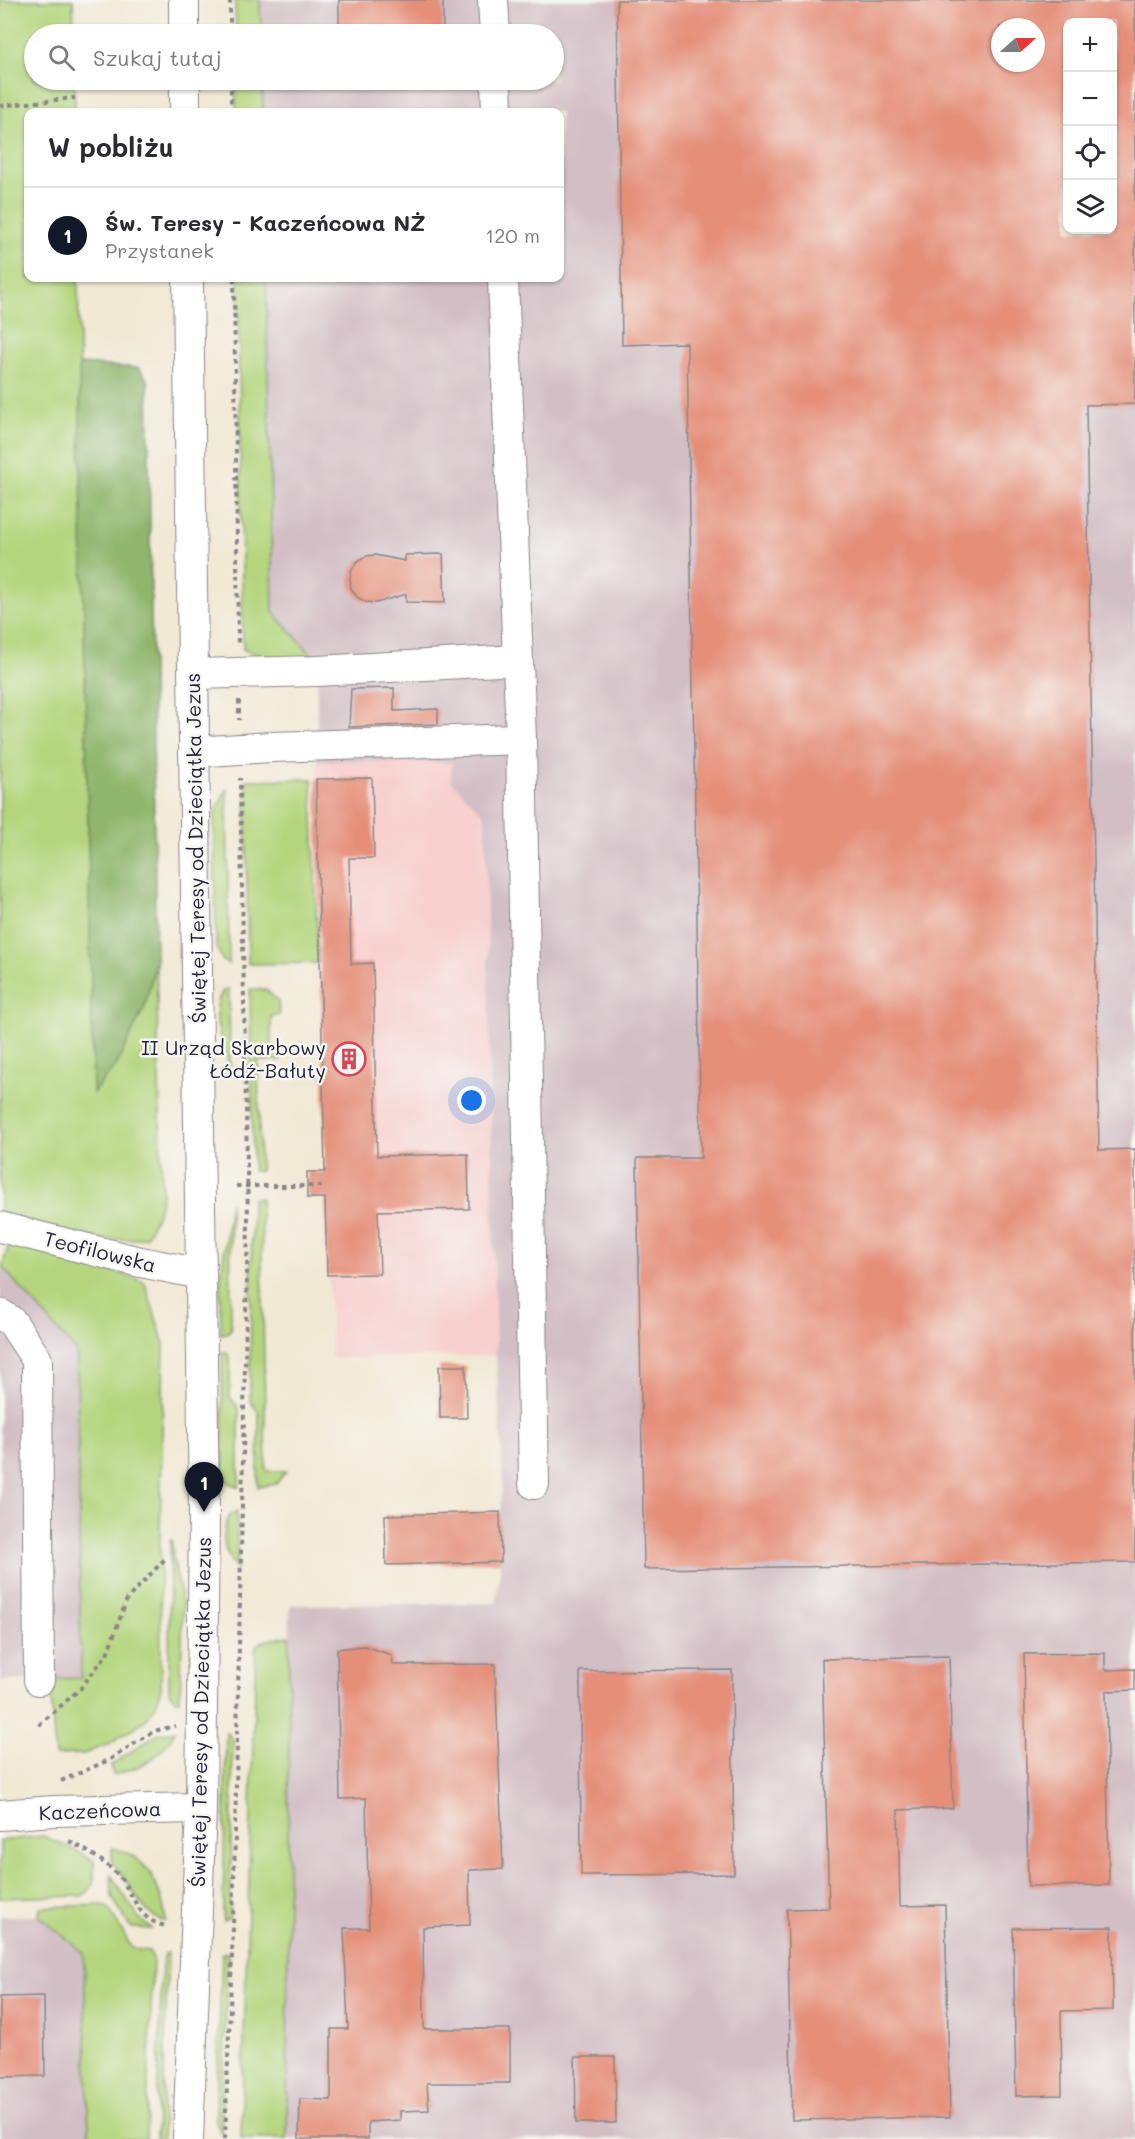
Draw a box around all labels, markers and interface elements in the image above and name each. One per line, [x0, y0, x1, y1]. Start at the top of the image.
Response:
north arrow [991, 18, 1045, 72]
map controls [1063, 18, 1117, 234]
button: + [1063, 18, 1117, 72]
search box [24, 24, 564, 90]
icon: search [45, 41, 78, 74]
text: Szukaj tutaj [93, 43, 222, 72]
button: − [1063, 72, 1117, 126]
button: locate [1063, 126, 1117, 180]
text: W pobliżu [48, 130, 174, 164]
button: layers [1063, 180, 1117, 234]
text: Św. Teresy - Kaczeńcowa NŻ [105, 208, 426, 237]
text: 1 [63, 222, 72, 248]
text: 120 m [485, 222, 540, 248]
text: Przystanek [105, 237, 214, 263]
street label: Świętej Teresy od Dzieciątka Jezus [179, 673, 211, 1023]
place label: II Urząd Skarbowy Łódź-Bałuty [141, 1034, 326, 1083]
building icon: II Urząd Skarbowy Łódź-Bałuty [331, 1041, 367, 1077]
your location [457, 1086, 486, 1115]
street label: Teofilowska [42, 1225, 159, 1277]
pin: 1 [184, 1462, 224, 1512]
street label: Świętej Teresy od Dzieciątka Jezus [184, 1537, 216, 1887]
street label: Kaczeńcowa [38, 1795, 162, 1825]

